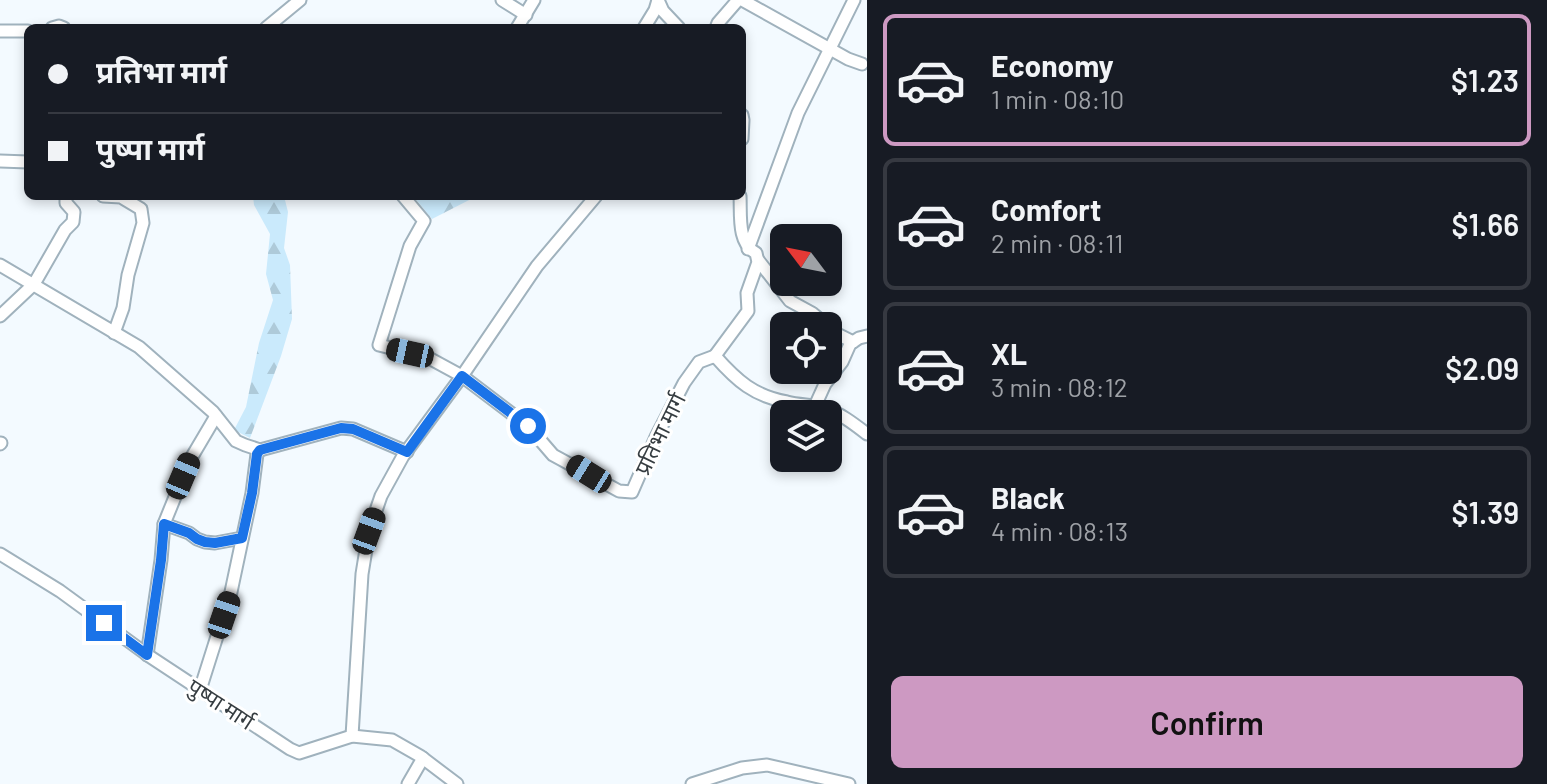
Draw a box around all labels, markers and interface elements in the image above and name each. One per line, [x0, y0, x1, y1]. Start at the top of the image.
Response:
icon: car [895, 44, 967, 116]
text: Economy [991, 47, 1114, 83]
text: प्रतिभा मार्ग [96, 53, 227, 89]
text: $1.23 [1451, 62, 1519, 98]
text: 1 min · 08:10 [991, 83, 1124, 114]
text: पुष्पा मार्ग [96, 130, 205, 166]
icon: car [895, 188, 967, 260]
text: Comfort [991, 191, 1101, 227]
text: $1.66 [1451, 206, 1519, 242]
north arrow [770, 224, 842, 296]
map controls [770, 224, 842, 472]
text: 2 min · 08:11 [991, 227, 1123, 258]
button: locate [770, 312, 842, 384]
icon: car [895, 332, 967, 404]
text: XL [991, 335, 1027, 371]
car [384, 336, 436, 370]
text: $2.09 [1445, 350, 1519, 386]
text: 3 min · 08:12 [991, 371, 1128, 402]
street label: प्रतिभा मार्ग [628, 388, 690, 479]
button: layers [770, 400, 842, 472]
route start [510, 408, 546, 444]
car [163, 449, 203, 503]
car [562, 451, 616, 497]
icon: car [895, 476, 967, 548]
text: Black [991, 479, 1065, 515]
text: $1.39 [1451, 494, 1519, 530]
car [350, 504, 388, 558]
text: 4 min · 08:13 [991, 515, 1128, 546]
car [205, 588, 243, 642]
route end [86, 605, 122, 641]
street label: पुष्पा मार्ग [182, 672, 260, 737]
button: Confirm [891, 676, 1523, 768]

